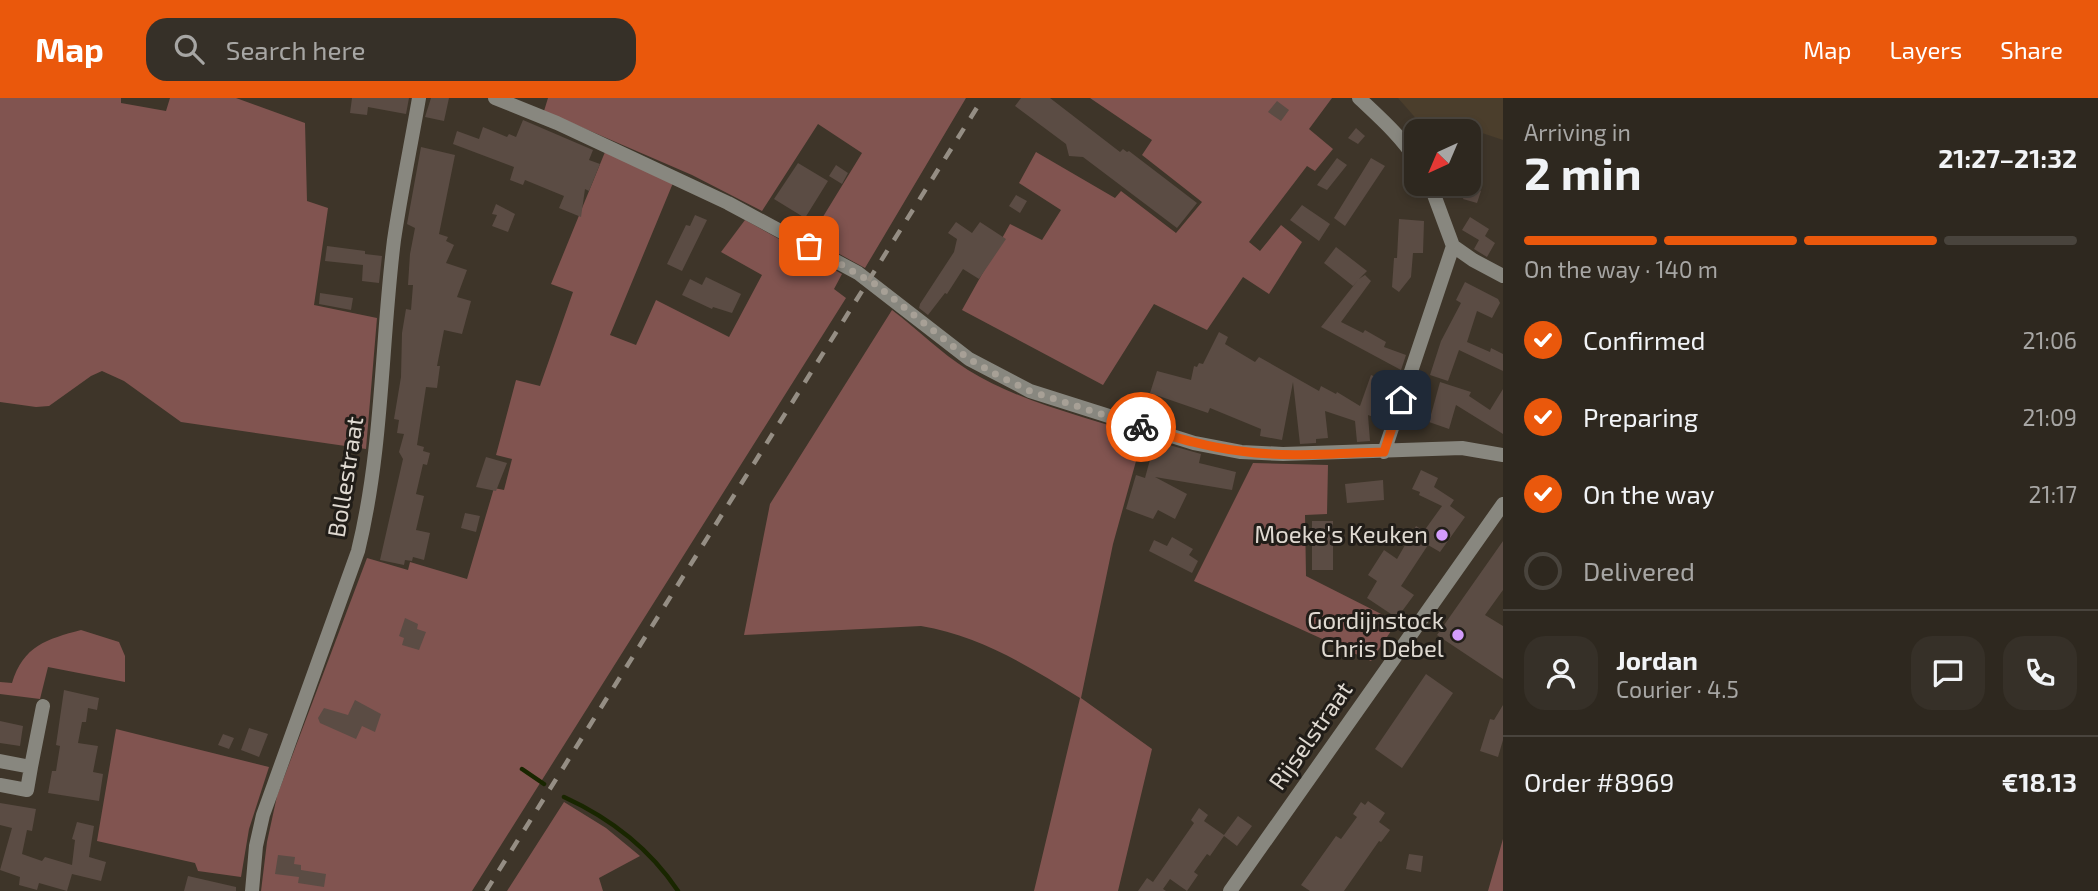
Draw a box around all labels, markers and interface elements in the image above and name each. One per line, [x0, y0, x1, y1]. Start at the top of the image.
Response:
search box [146, 18, 636, 81]
text: Map [35, 29, 104, 69]
icon: search [170, 30, 208, 68]
text: Search here [226, 34, 365, 65]
text: Map [1803, 35, 1851, 64]
text: Layers [1889, 35, 1962, 64]
text: Share [2000, 35, 2063, 64]
text: Arriving in [1524, 118, 1631, 146]
north arrow [1404, 119, 1480, 196]
map controls [1404, 119, 1481, 196]
text: 21:27–21:32 [1938, 142, 2077, 173]
text: 2 min [1524, 144, 1642, 199]
pin [779, 216, 839, 276]
icon: bag [790, 227, 828, 265]
text: On the way · 140 m [1524, 255, 1718, 283]
icon: check [1524, 321, 1562, 359]
text: Confirmed [1583, 324, 1706, 355]
text: 21:06 [2022, 326, 2077, 354]
pin [1371, 370, 1431, 430]
icon: home [1382, 381, 1420, 419]
courier [1106, 392, 1176, 462]
icon: check [1524, 398, 1562, 436]
text: Preparing [1583, 401, 1698, 432]
text: 21:09 [2022, 403, 2077, 431]
icon: bike [1122, 408, 1160, 446]
street label: Bollestraat [321, 414, 368, 539]
icon: check [1524, 475, 1562, 513]
text: On the way [1583, 478, 1714, 509]
text: 21:17 [2029, 480, 2077, 508]
place label: Moeke's Keuken [1254, 519, 1428, 548]
marker: Moeke's Keuken [1434, 527, 1450, 543]
text: Delivered [1583, 555, 1695, 586]
place label: Gordijnstock Chris Debel [1307, 605, 1444, 662]
marker: Gordijnstock Chris Debel [1450, 627, 1466, 643]
button: person [1524, 636, 1598, 710]
button: chat [1911, 636, 1985, 710]
button: phone [2003, 636, 2077, 710]
text: Jordan [1616, 644, 1698, 675]
street label: Rijselstraat [1262, 675, 1358, 795]
text: Courier · 4.5 [1616, 675, 1739, 703]
text: Order #8969 [1524, 766, 1674, 797]
text: €18.13 [2002, 766, 2077, 797]

